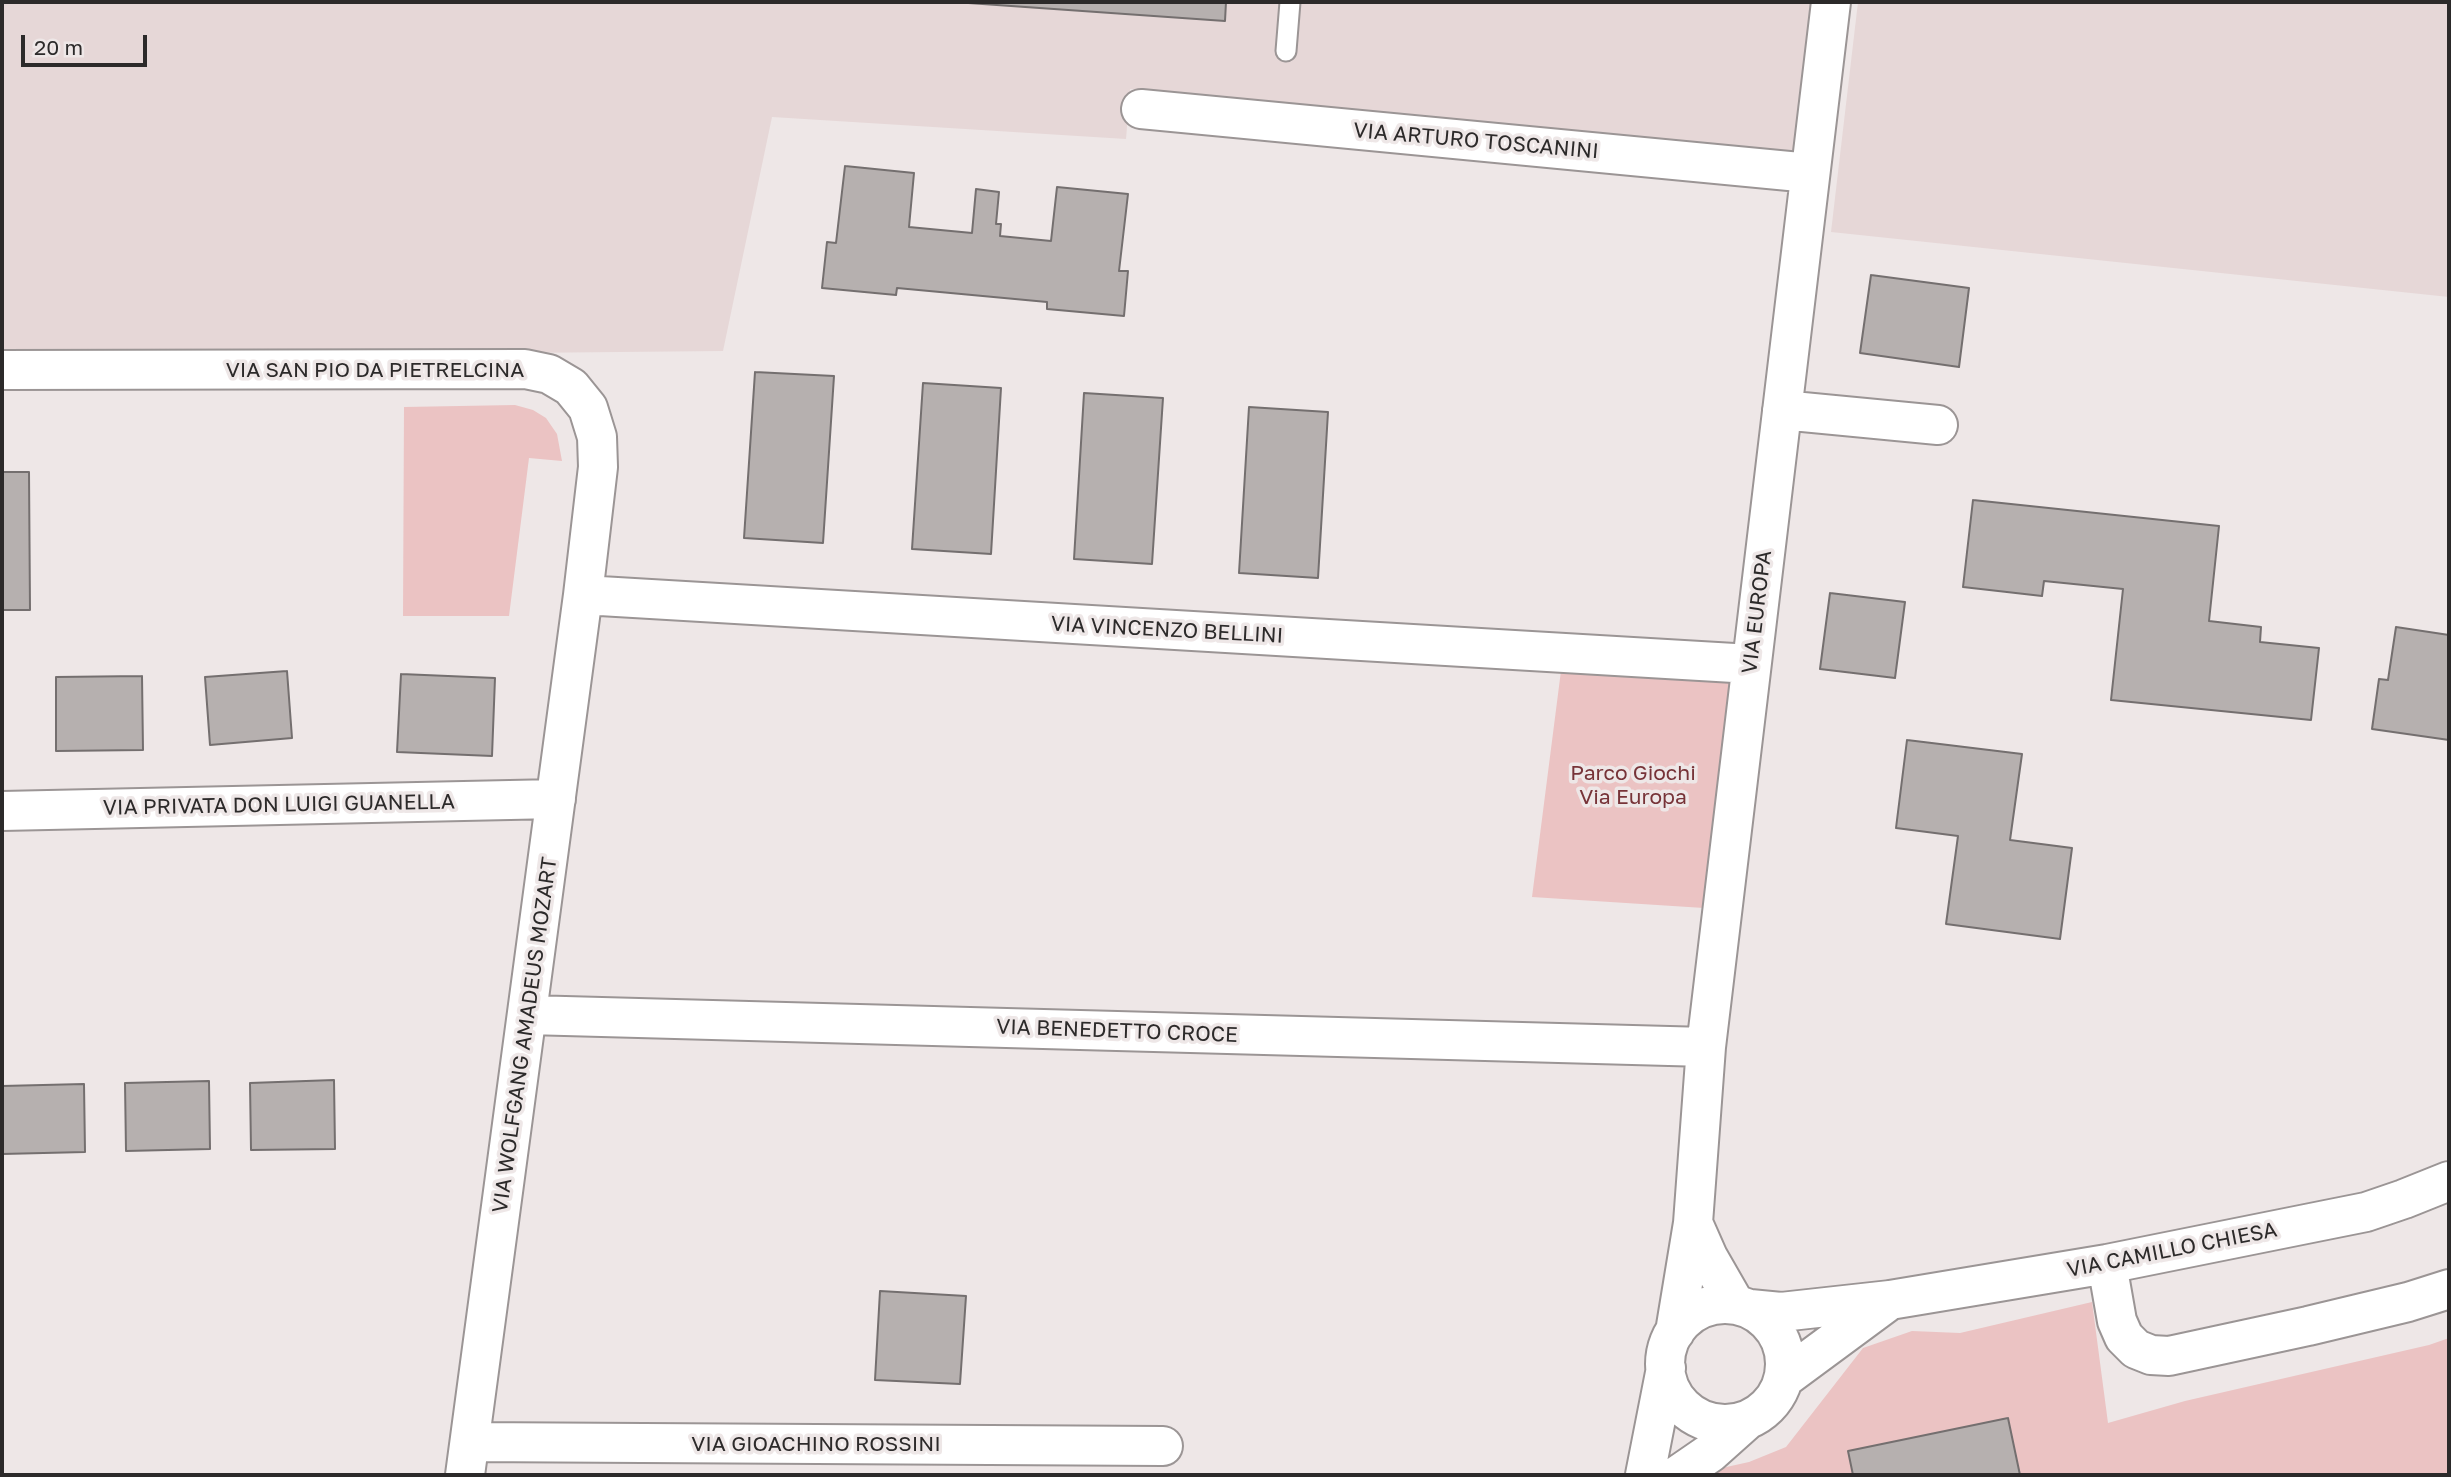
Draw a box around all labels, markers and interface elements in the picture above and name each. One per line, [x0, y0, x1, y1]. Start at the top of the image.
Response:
scale bar [24, 21, 150, 65]
text: 20 m [34, 34, 83, 60]
street label: VIA ARTURO TOSCANINI [1352, 118, 1600, 164]
street label: VIA SAN PIO DA PIETRELCINA [226, 357, 524, 383]
street label: VIA EUROPA [1737, 549, 1777, 675]
street label: VIA VINCENZO BELLINI [1050, 611, 1284, 649]
park label: Parco Giochi Via Europa [1570, 760, 1696, 810]
street label: VIA PRIVATA DON LUIGI GUANELLA [103, 789, 455, 821]
street label: VIA WOLFGANG AMADEUS MOZART [488, 855, 562, 1215]
street label: VIA BENEDETTO CROCE [996, 1014, 1238, 1048]
street label: VIA CAMILLO CHIESA [2065, 1217, 2279, 1283]
street label: VIA GIOACHINO ROSSINI [691, 1431, 941, 1457]

